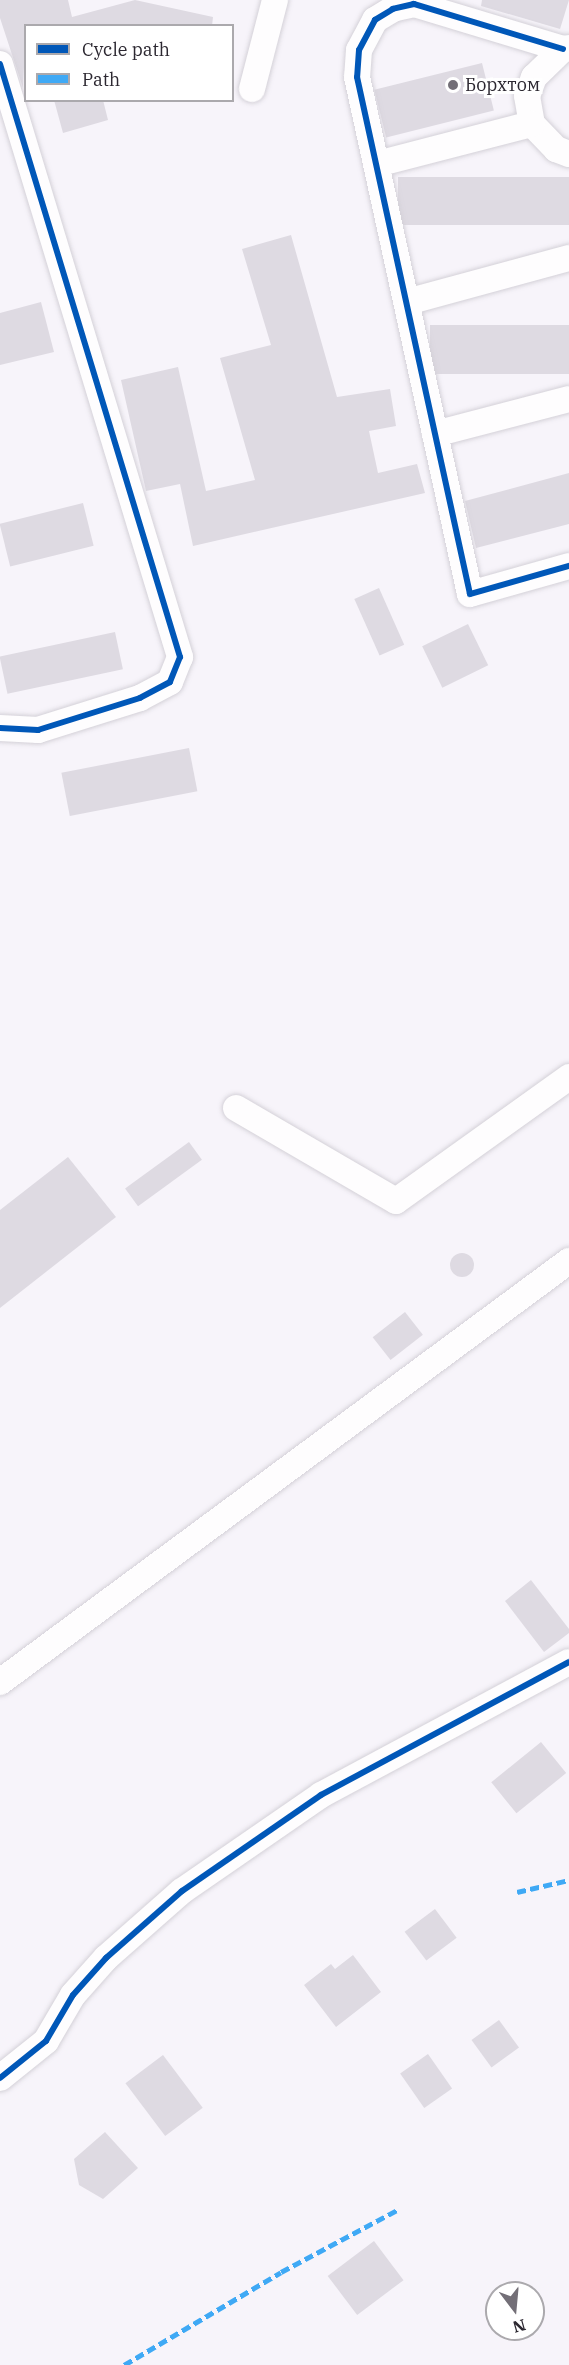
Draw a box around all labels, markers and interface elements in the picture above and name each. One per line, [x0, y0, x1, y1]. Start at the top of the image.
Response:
legend [24, 24, 234, 102]
text: Cycle path [82, 38, 170, 61]
text: Path [82, 68, 120, 91]
place label: Борхтом [465, 74, 540, 96]
marker: Борхтом [446, 78, 460, 92]
north arrow [485, 2281, 545, 2341]
text: N [511, 2315, 528, 2338]

